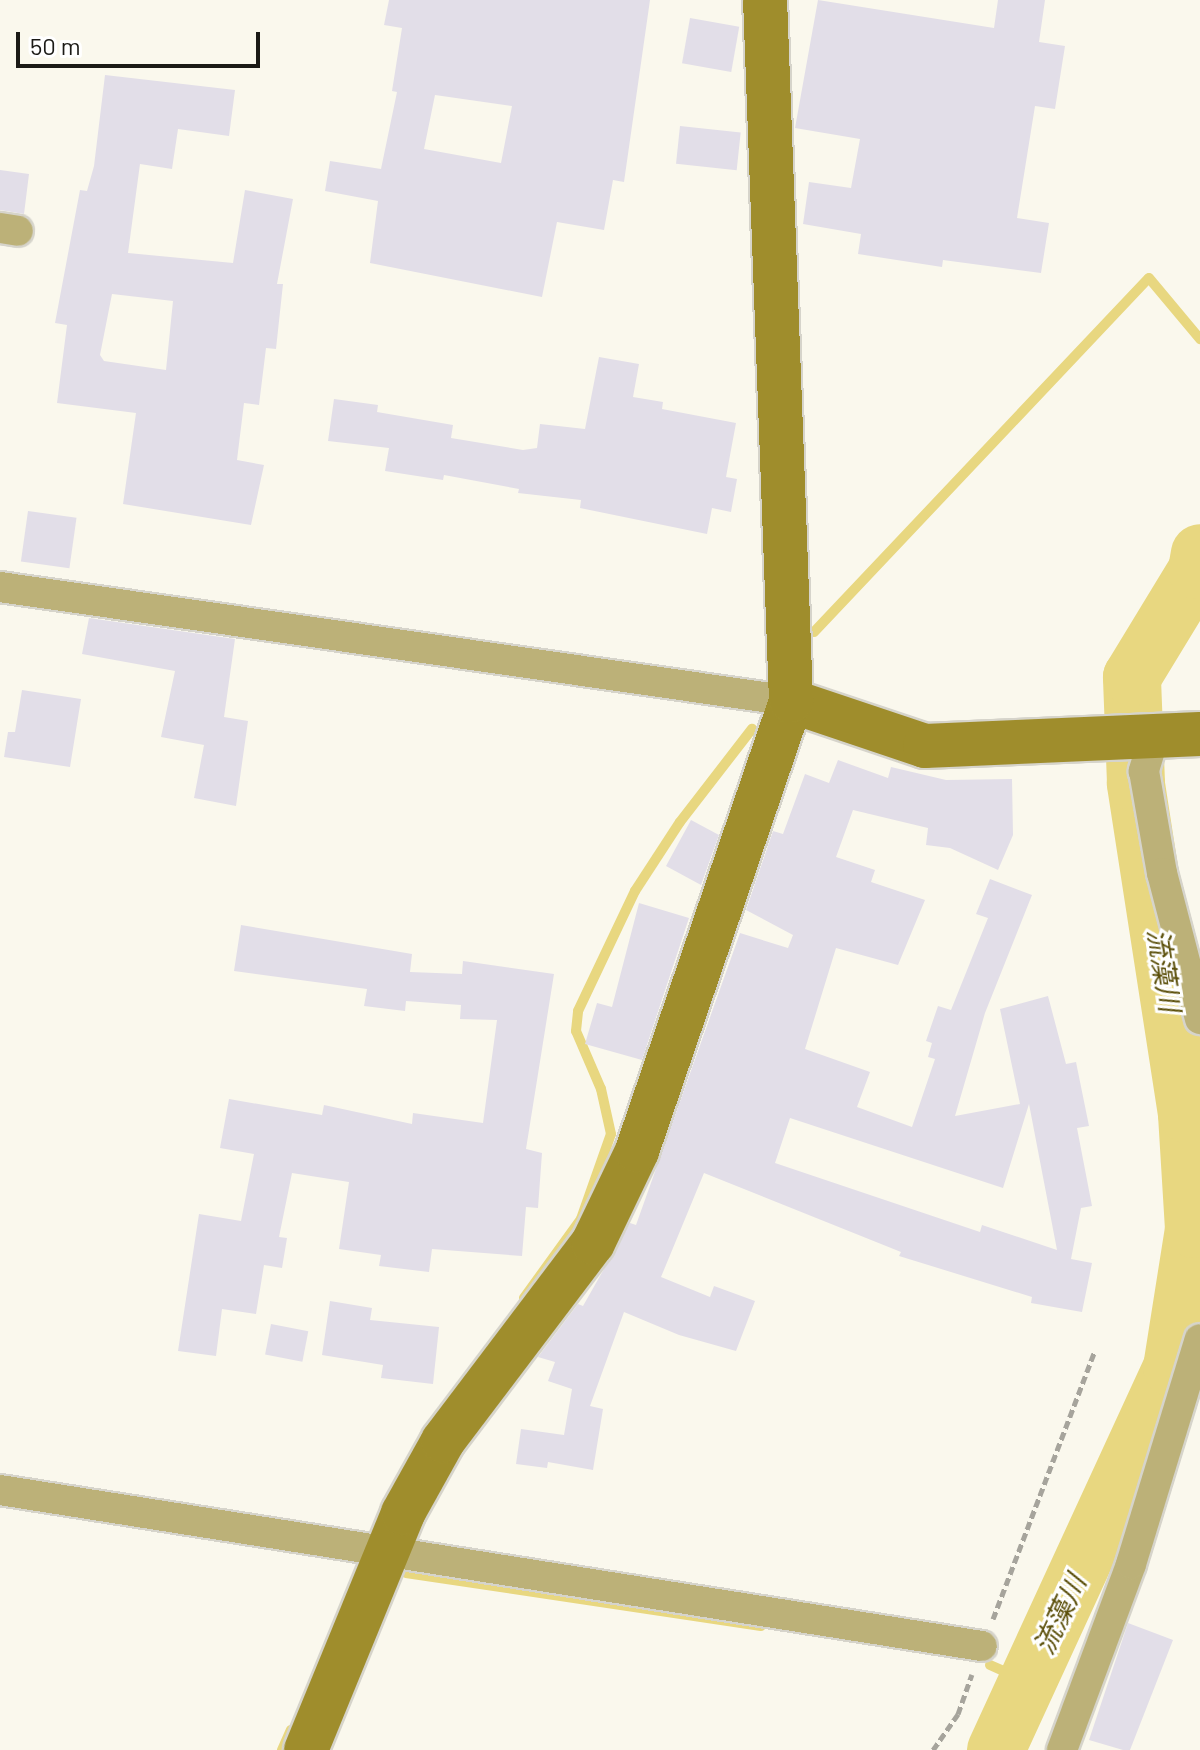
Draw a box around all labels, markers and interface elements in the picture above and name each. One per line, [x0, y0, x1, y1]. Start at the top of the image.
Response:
scale bar [20, 16, 264, 66]
text: 50 m [30, 31, 81, 60]
water label: 流藻川 [1142, 926, 1188, 1014]
water label: 流藻川 [1026, 1569, 1092, 1659]

